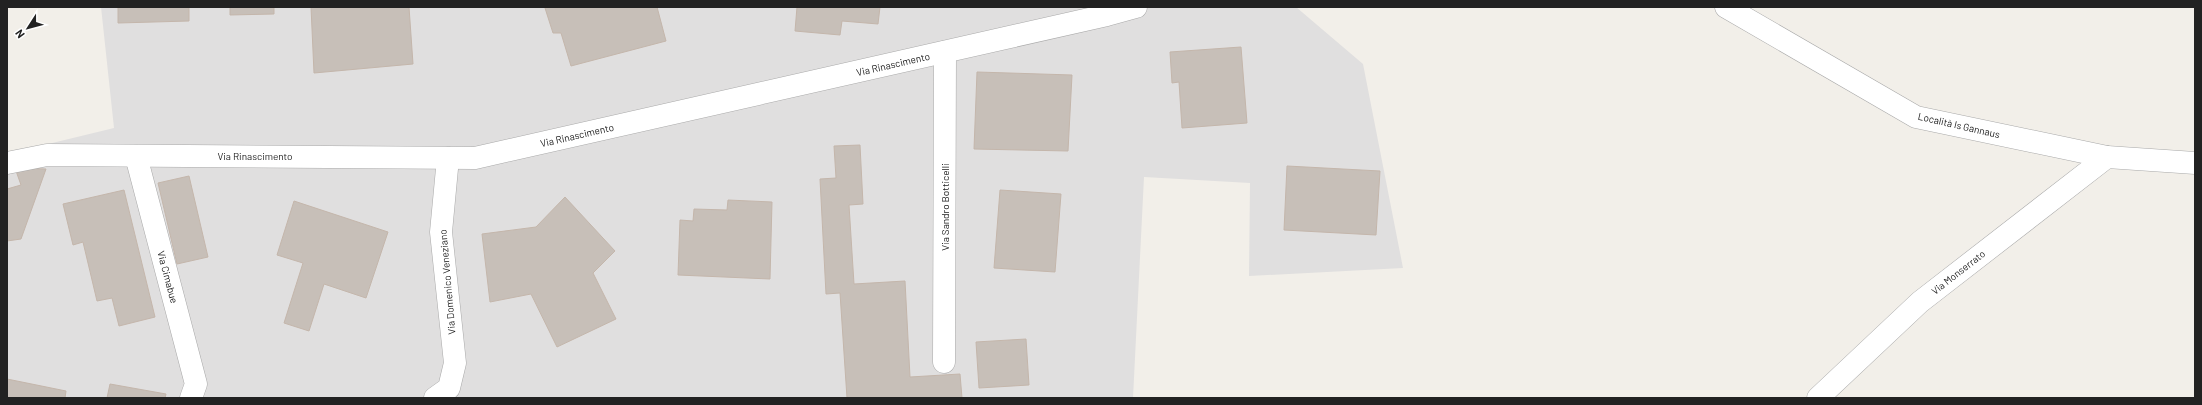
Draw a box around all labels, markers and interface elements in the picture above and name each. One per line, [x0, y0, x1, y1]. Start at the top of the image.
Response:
north arrow [8, 8, 48, 48]
text: N [12, 27, 27, 41]
street label: Via Rinascimento [855, 50, 931, 78]
street label: Località Is Gannaus [1917, 110, 2001, 140]
street label: Via Rinascimento [539, 121, 615, 149]
street label: Via Rinascimento [217, 150, 293, 162]
street label: Via Sandro Botticelli [939, 163, 951, 251]
street label: Via Domenico Veneziano [436, 229, 458, 335]
street label: Via Monserrato [1929, 247, 1987, 297]
street label: Via Cimabue [155, 250, 181, 304]

